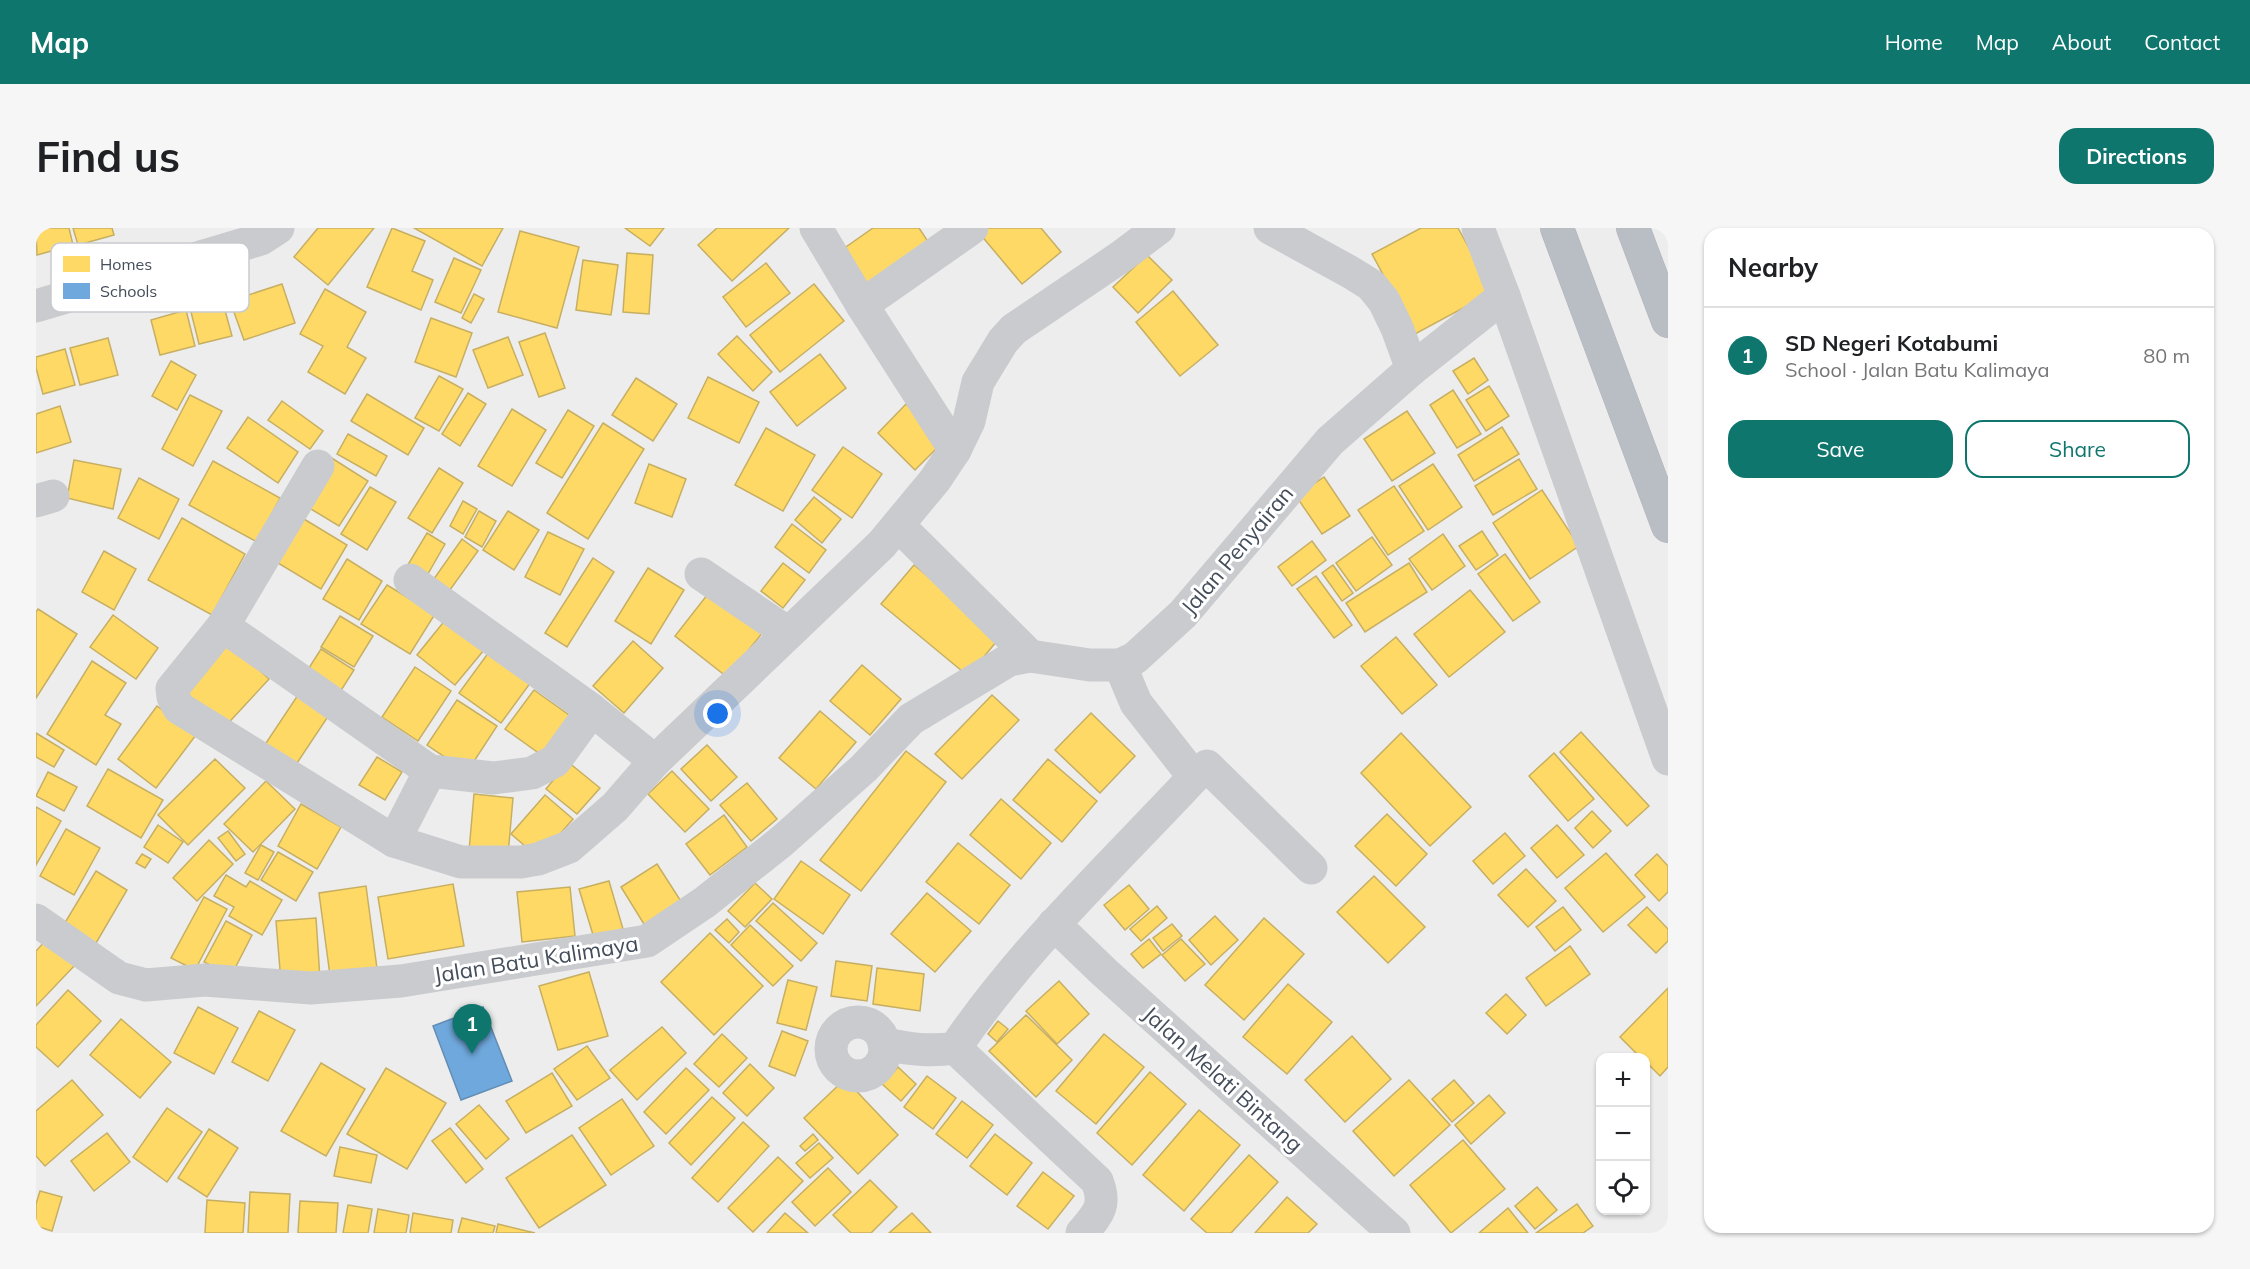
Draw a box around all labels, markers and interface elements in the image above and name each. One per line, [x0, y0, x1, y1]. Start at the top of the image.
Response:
text: Map [30, 25, 89, 60]
text: Home [1885, 29, 1943, 55]
text: Map [1976, 29, 2019, 55]
text: About [2052, 29, 2111, 55]
text: Contact [2144, 29, 2220, 55]
button: Directions [2059, 128, 2214, 184]
text: Find us [36, 130, 180, 183]
legend [51, 243, 249, 312]
text: Nearby [1728, 251, 1818, 284]
text: Homes [100, 254, 152, 274]
text: Schools [100, 281, 157, 301]
text: SD Negeri Kotabumi [1785, 329, 1998, 357]
text: 1 [1742, 343, 1754, 368]
text: 80 m [2143, 343, 2190, 368]
text: School · Jalan Batu Kalimaya [1785, 357, 2049, 382]
button: Save [1728, 420, 1953, 478]
button: Share [1965, 420, 2190, 478]
street label: Jalan Penyairan [1175, 480, 1299, 620]
your location [703, 699, 732, 728]
street label: Jalan Batu Kalimaya [432, 929, 640, 989]
street label: Jalan Melati Bintang [1137, 1000, 1309, 1158]
pin: 1 [452, 1004, 492, 1054]
map controls [1596, 1053, 1650, 1215]
button: + [1596, 1053, 1650, 1107]
button: − [1596, 1107, 1650, 1161]
button: locate [1596, 1161, 1650, 1215]

